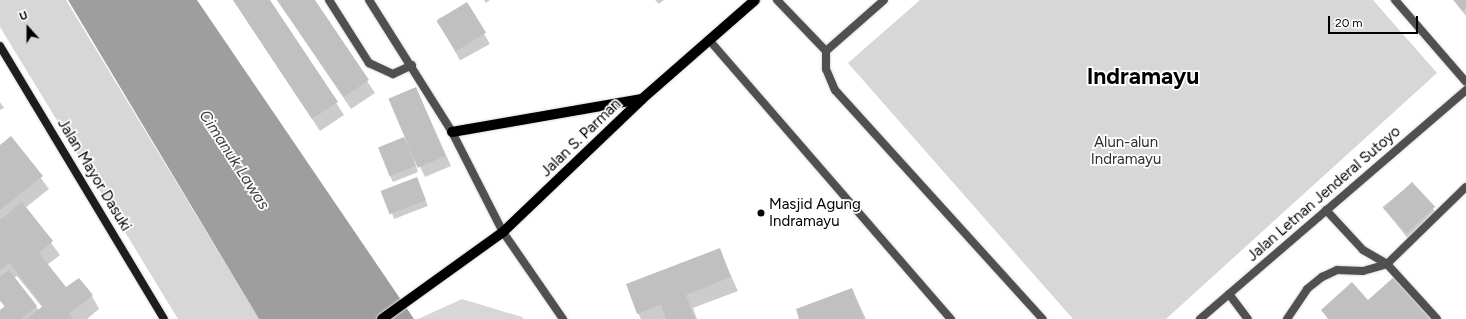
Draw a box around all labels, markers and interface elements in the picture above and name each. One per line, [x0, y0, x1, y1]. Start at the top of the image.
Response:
north arrow [8, 8, 48, 48]
scale bar [1330, 8, 1420, 34]
text: U [18, 9, 29, 24]
text: 20 m [1335, 16, 1363, 30]
district label: Indramayu [1087, 62, 1199, 90]
street label: Jalan S. Parman [537, 95, 625, 181]
water label: Cimanuk Lawas [195, 107, 273, 213]
street label: Jalan Mayor Dasuki [53, 116, 135, 234]
street label: Jalan Letnan Jenderal Sutoyo [1244, 122, 1404, 266]
park label: Alun-alun Indramayu [1091, 133, 1161, 168]
place label: Masjid Agung Indramayu [769, 195, 861, 230]
marker: Masjid Agung Indramayu [756, 208, 766, 218]

